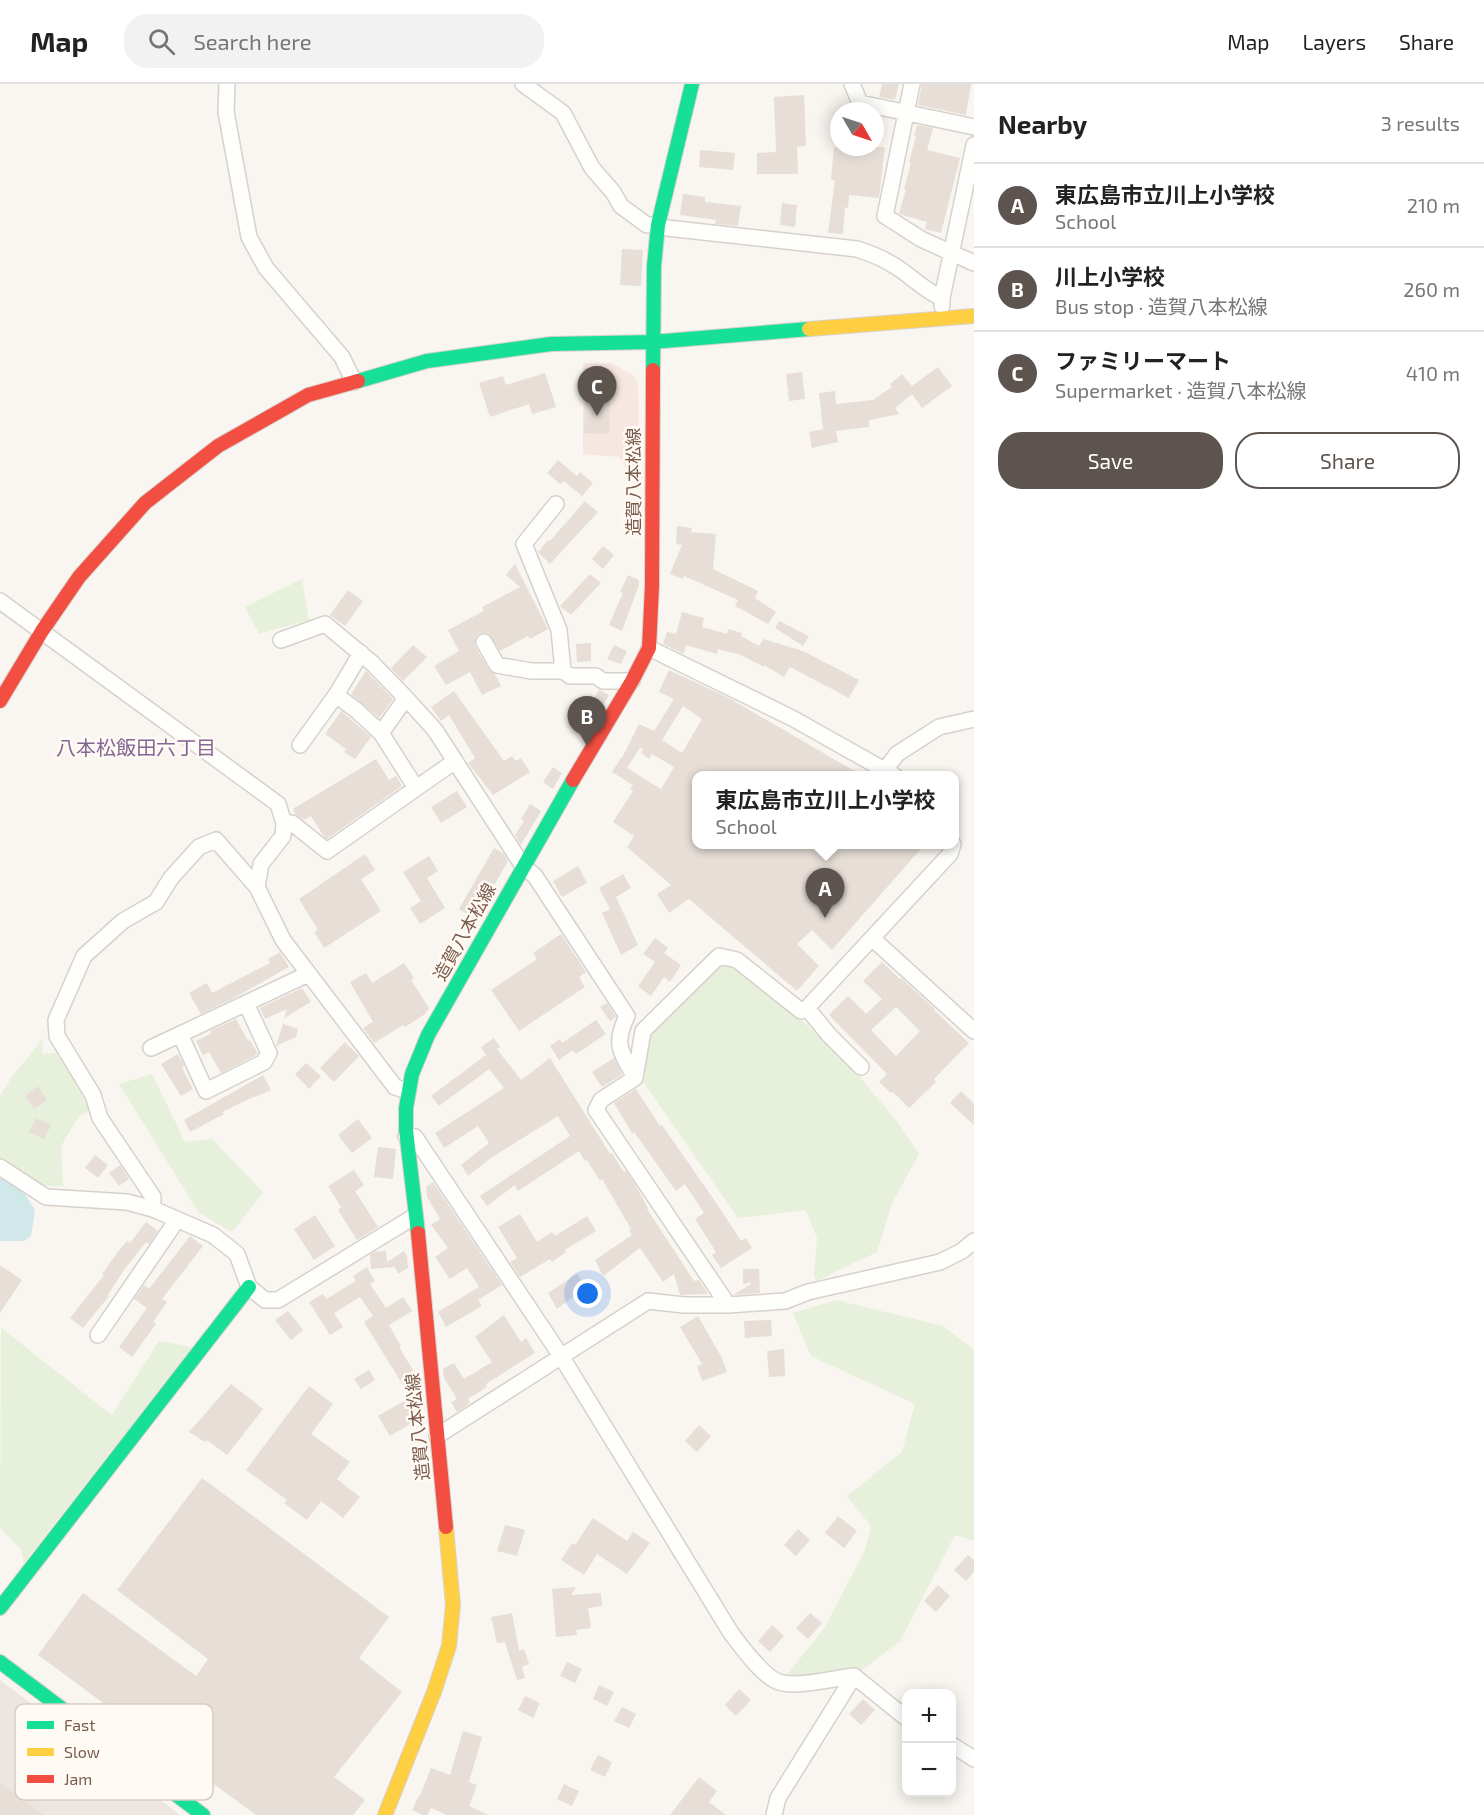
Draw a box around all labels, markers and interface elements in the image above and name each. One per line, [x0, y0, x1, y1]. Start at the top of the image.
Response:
search box [124, 14, 544, 68]
text: Map [30, 24, 88, 58]
icon: search [145, 25, 178, 58]
text: Search here [193, 28, 312, 54]
text: Map [1227, 29, 1269, 54]
text: Layers [1302, 29, 1366, 54]
text: Share [1399, 29, 1454, 54]
north arrow [830, 102, 884, 156]
text: Nearby [998, 108, 1087, 139]
text: 3 results [1381, 111, 1460, 135]
text: 東広島市立川上小学校 [1055, 181, 1275, 207]
text: A [1011, 193, 1024, 217]
text: 210 m [1407, 193, 1460, 217]
text: School [1055, 209, 1116, 233]
text: 川上小学校 [1055, 263, 1165, 289]
text: B [1011, 277, 1024, 301]
text: 260 m [1403, 277, 1460, 301]
text: Bus stop · 造賀八本松線 [1055, 294, 1268, 318]
text: ファミリーマート [1055, 347, 1231, 373]
text: C [1012, 361, 1023, 385]
text: 410 m [1406, 361, 1460, 385]
pin: C [578, 366, 616, 416]
text: Supermarket · 造賀八本松線 [1055, 378, 1306, 402]
street label: 造賀八本松線 [622, 428, 644, 536]
button: Save [998, 432, 1223, 489]
button: Share [1235, 432, 1460, 489]
pin: B [568, 696, 606, 746]
district label: 八本松飯田六丁目 [56, 735, 216, 759]
popup [692, 771, 959, 849]
text: 東広島市立川上小学校 [715, 786, 936, 812]
text: School [715, 814, 777, 838]
pin: A [806, 868, 844, 918]
street label: 造賀八本松線 [428, 879, 500, 984]
your location [573, 1279, 602, 1308]
street label: 造賀八本松線 [400, 1372, 434, 1482]
map controls [902, 1689, 956, 1797]
button: + [902, 1689, 956, 1743]
legend [15, 1704, 213, 1800]
text: Fast [64, 1715, 95, 1734]
text: Slow [64, 1742, 100, 1761]
button: − [902, 1743, 956, 1797]
text: Jam [64, 1769, 92, 1788]

